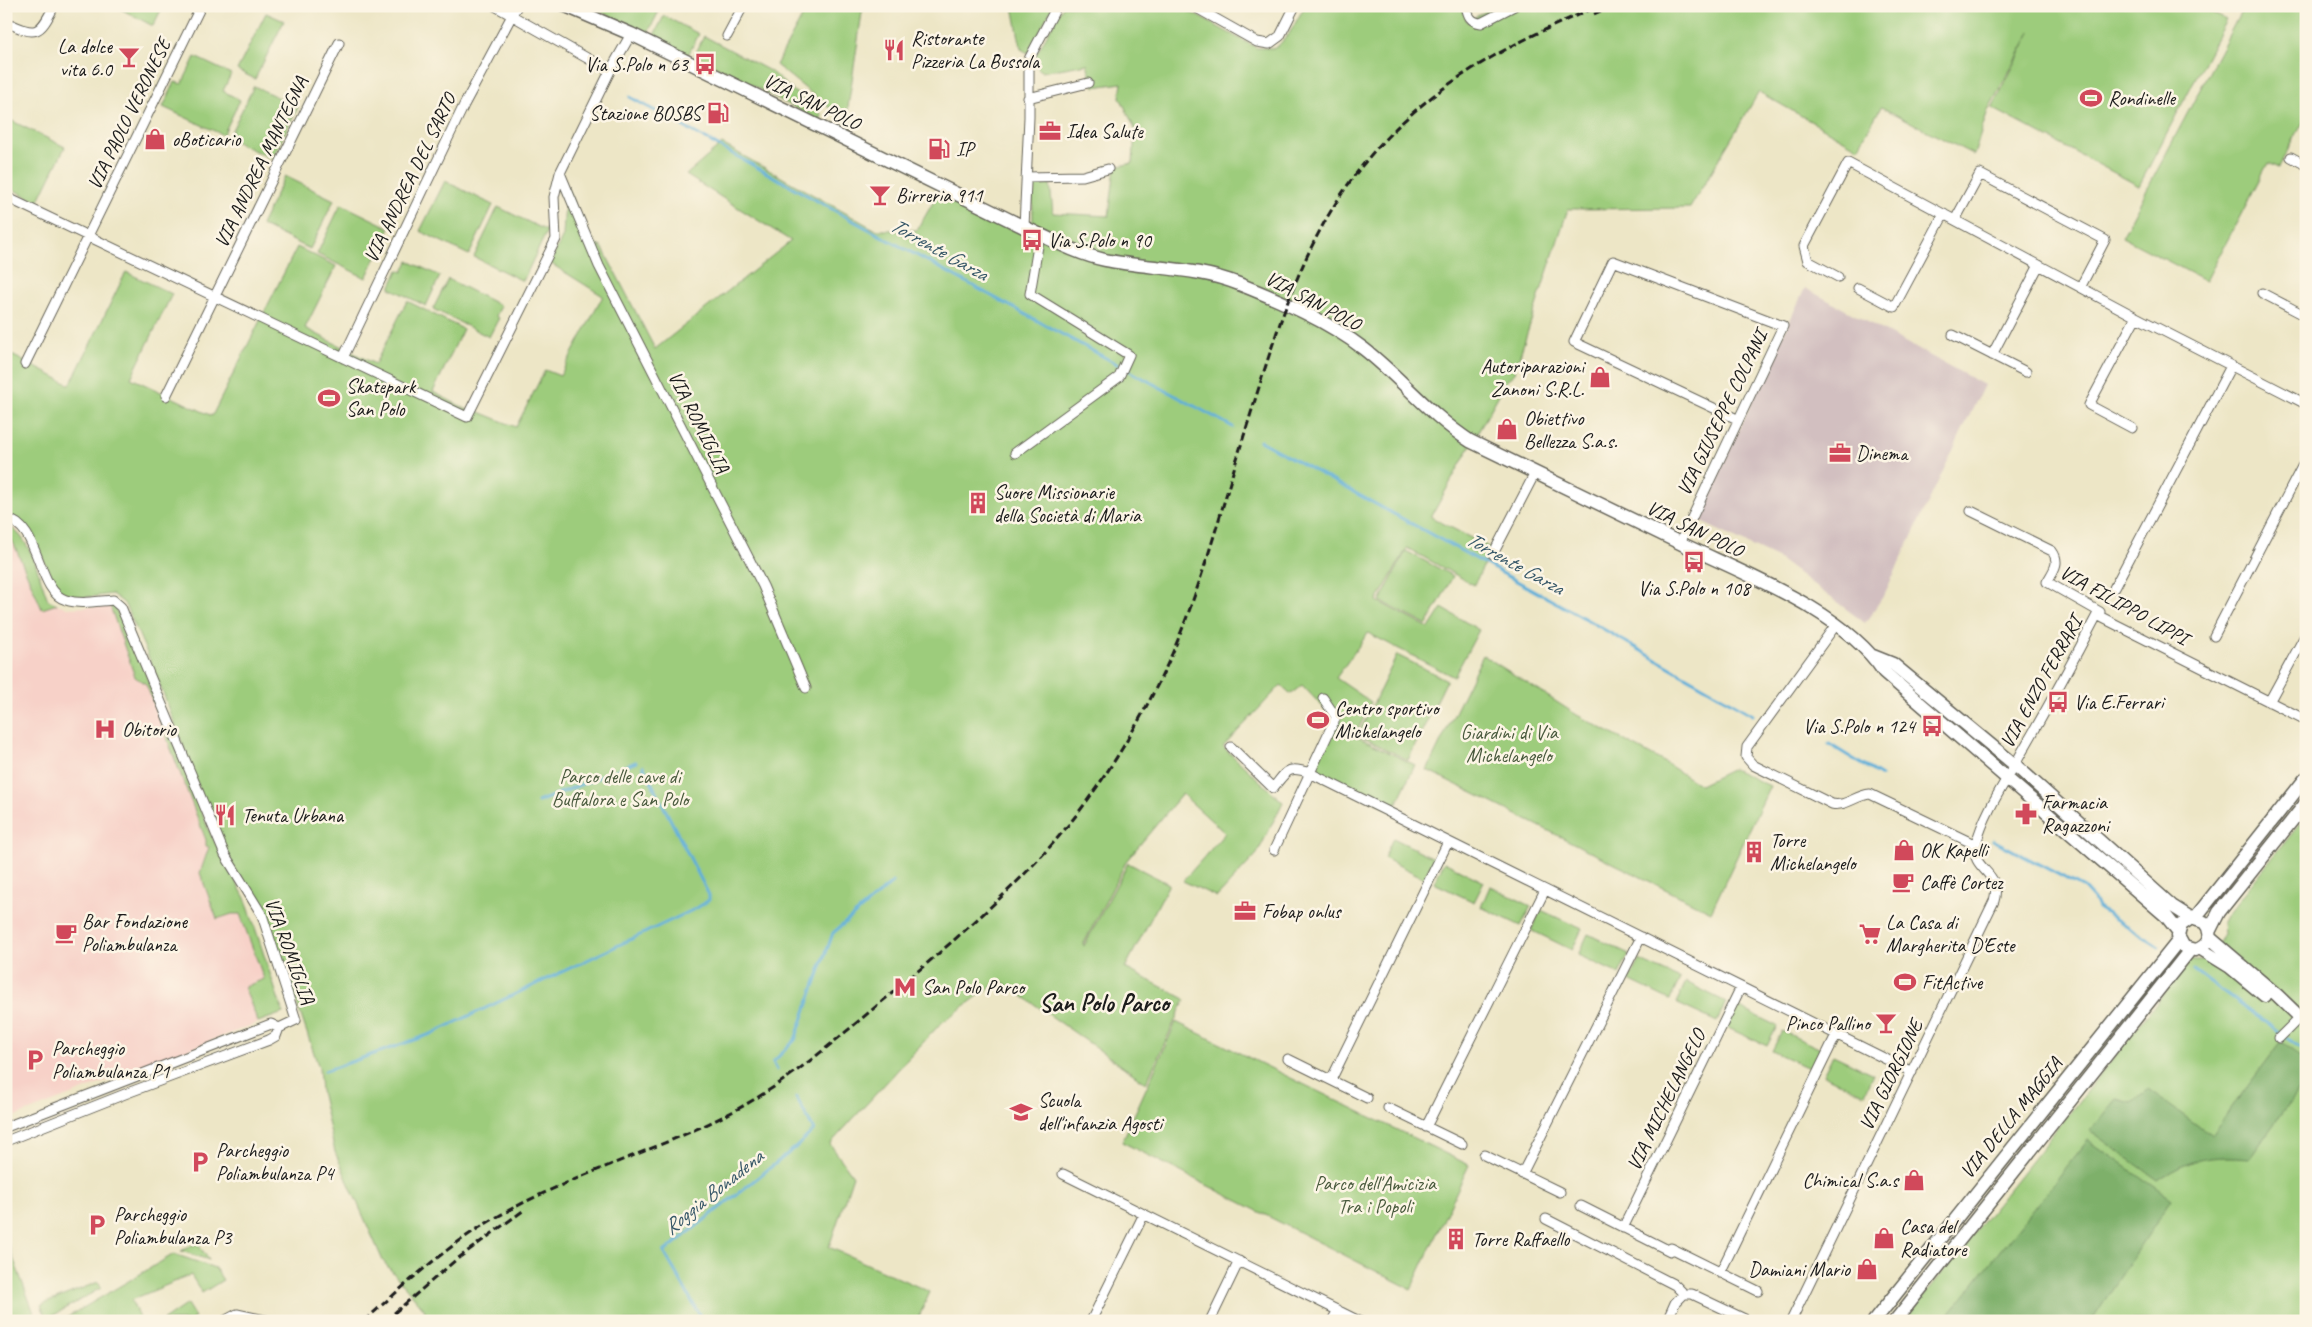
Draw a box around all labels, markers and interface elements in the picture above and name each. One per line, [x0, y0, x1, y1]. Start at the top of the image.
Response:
place label: Ristorante Pizzeria La Bussola [911, 26, 1041, 74]
street label: VIA PAOLO VERONESE [82, 32, 178, 194]
place label: La dolce vita 6.0 [58, 34, 114, 82]
restaurant icon: Ristorante Pizzeria La Bussola [881, 37, 907, 63]
bar icon: La dolce vita 6.0 [116, 44, 142, 70]
bus stop icon: Via S.Polo n 63 [692, 51, 718, 77]
place label: Via S.Polo n 63 [585, 52, 690, 77]
street label: VIA SAN POLO [760, 68, 866, 137]
street label: VIA ANDREA MANTEGNA [209, 72, 314, 252]
sports icon: Rondinelle [2078, 85, 2104, 111]
place label: Rondinelle [2108, 86, 2176, 111]
street label: VIA ANDREA DEL SARTO [358, 88, 463, 267]
fuel station icon: Stazione BOSBS [705, 100, 731, 126]
place label: Stazione BOSBS [589, 101, 705, 126]
office icon: Idea Salute [1037, 118, 1063, 144]
place label: Idea Salute [1066, 119, 1144, 144]
shop icon: oBoticario [142, 126, 168, 152]
place label: oBoticario [172, 127, 242, 152]
fuel station icon: IP [926, 136, 952, 162]
place label: IP [956, 137, 976, 162]
bar icon: Birreria 911 [867, 182, 893, 208]
place label: Birreria 911 [896, 183, 984, 208]
water label: Torrente Garza [886, 212, 995, 288]
bus stop icon: Via S.Polo n 90 [1019, 227, 1045, 253]
place label: Via S.Polo n 90 [1048, 228, 1153, 253]
street label: VIA SAN POLO [1261, 265, 1367, 337]
street label: VIA GIUSEPPE COLPANI [1671, 323, 1775, 500]
place label: Autoriparazioni Zanoni S.R.L. [1481, 354, 1586, 402]
shop icon: Autoriparazioni Zanoni S.R.L. [1587, 364, 1613, 390]
street label: VIA ROMIGLIA [663, 367, 736, 478]
place label: Skatepark San Polo [346, 374, 417, 422]
sports icon: Skatepark San Polo [316, 385, 342, 411]
place label: Obiettivo Bellezza S.a.s. [1524, 406, 1617, 454]
shop icon: Obiettivo Bellezza S.a.s. [1494, 416, 1520, 442]
office icon: Dinema [1827, 440, 1853, 466]
place label: Dinema [1856, 441, 1909, 466]
place label: Suore Missionarie della Società di Maria [994, 480, 1142, 528]
building icon: Suore Missionarie della Società di Maria [965, 490, 991, 516]
street label: VIA SAN POLO [1643, 495, 1749, 564]
water label: Torrente Garza [1462, 526, 1571, 602]
bus stop icon: Via S.Polo n 108 [1681, 549, 1707, 575]
street label: VIA FILIPPO LIPPI [2055, 559, 2197, 653]
place label: Via S.Polo n 108 [1638, 576, 1752, 601]
street label: VIA ENZO FERRARI [1994, 607, 2090, 752]
bus stop icon: Via E.Ferrari [2045, 689, 2071, 715]
place label: Via E.Ferrari [2074, 690, 2166, 715]
place label: Centro sportivo Michelangelo [1335, 696, 1440, 744]
sports icon: Centro sportivo Michelangelo [1305, 707, 1331, 733]
bus stop icon: Via S.Polo n 124 [1919, 713, 1945, 739]
place label: Via S.Polo n 124 [1803, 714, 1917, 739]
hospital icon: Obitorio [92, 716, 118, 742]
place label: Obitorio [122, 717, 177, 742]
park label: Giardini di Via Michelangelo [1461, 720, 1559, 768]
park label: Parco delle cave di Buffalora e San Polo [552, 764, 690, 812]
place label: Farmacia Ragazzoni [2042, 790, 2111, 838]
pharmacy icon: Farmacia Ragazzoni [2013, 801, 2039, 827]
restaurant icon: Tenuta Urbana [212, 802, 238, 828]
place label: Tenuta Urbana [242, 803, 345, 828]
place label: Torre Michelangelo [1770, 828, 1858, 876]
shop icon: OK Kapelli [1891, 837, 1917, 863]
place label: OK Kapelli [1920, 838, 1990, 863]
building icon: Torre Michelangelo [1741, 839, 1767, 865]
cafe icon: Caffè Cortez [1890, 869, 1916, 895]
place label: Caffè Cortez [1920, 870, 2004, 895]
street label: VIA ROMIGLIA [259, 895, 321, 1008]
office icon: Fobap onlus [1232, 898, 1258, 924]
place label: Fobap onlus [1262, 899, 1343, 924]
place label: Bar Fondazione Poliambulanza [82, 909, 189, 957]
place label: La Casa di Margherita D'Este [1886, 910, 2016, 958]
cafe icon: Bar Fondazione Poliambulanza [53, 920, 79, 946]
supermarket icon: La Casa di Margherita D'Este [1857, 921, 1883, 947]
sports icon: FitActive [1892, 969, 1918, 995]
place label: FitActive [1922, 970, 1984, 995]
metro station icon: San Polo Parco [892, 974, 918, 1000]
place label: San Polo Parco [922, 975, 1026, 1000]
district label: San Polo Parco [1039, 987, 1172, 1019]
bar icon: Pinco Pallino [1873, 1010, 1899, 1036]
place label: Pinco Pallino [1786, 1011, 1872, 1036]
street label: VIA GIORGIONE [1854, 1014, 1930, 1134]
street label: VIA MICHELANGELO [1621, 1024, 1712, 1175]
place label: Parcheggio Poliambulanza P1 [52, 1036, 171, 1084]
parking icon: Parcheggio Poliambulanza P1 [22, 1047, 48, 1073]
street label: VIA DELLA MAGGIA [1954, 1052, 2068, 1184]
place label: Scuola dell'infanzia Agosti [1038, 1088, 1164, 1136]
school or university icon: Scuola dell'infanzia Agosti [1008, 1099, 1034, 1125]
place label: Parcheggio Poliambulanza P4 [216, 1138, 336, 1186]
water label: Roggia Bonadena [658, 1143, 770, 1240]
parking icon: Parcheggio Poliambulanza P4 [187, 1149, 213, 1175]
shop icon: Chimical S.a.s [1901, 1167, 1927, 1193]
place label: Chimical S.a.s [1802, 1168, 1900, 1193]
park label: Parco dell'Amicizia Tra i Popoli [1314, 1171, 1437, 1219]
place label: Parcheggio Poliambulanza P3 [114, 1202, 234, 1250]
parking icon: Parcheggio Poliambulanza P3 [84, 1212, 110, 1238]
place label: Casa del Radiatore [1900, 1214, 1968, 1262]
shop icon: Casa del Radiatore [1871, 1225, 1897, 1251]
building icon: Torre Raffaello [1443, 1226, 1469, 1252]
place label: Torre Raffaello [1472, 1227, 1570, 1252]
shop icon: Damiani Mario [1854, 1256, 1880, 1282]
place label: Damiani Mario [1749, 1257, 1851, 1282]

